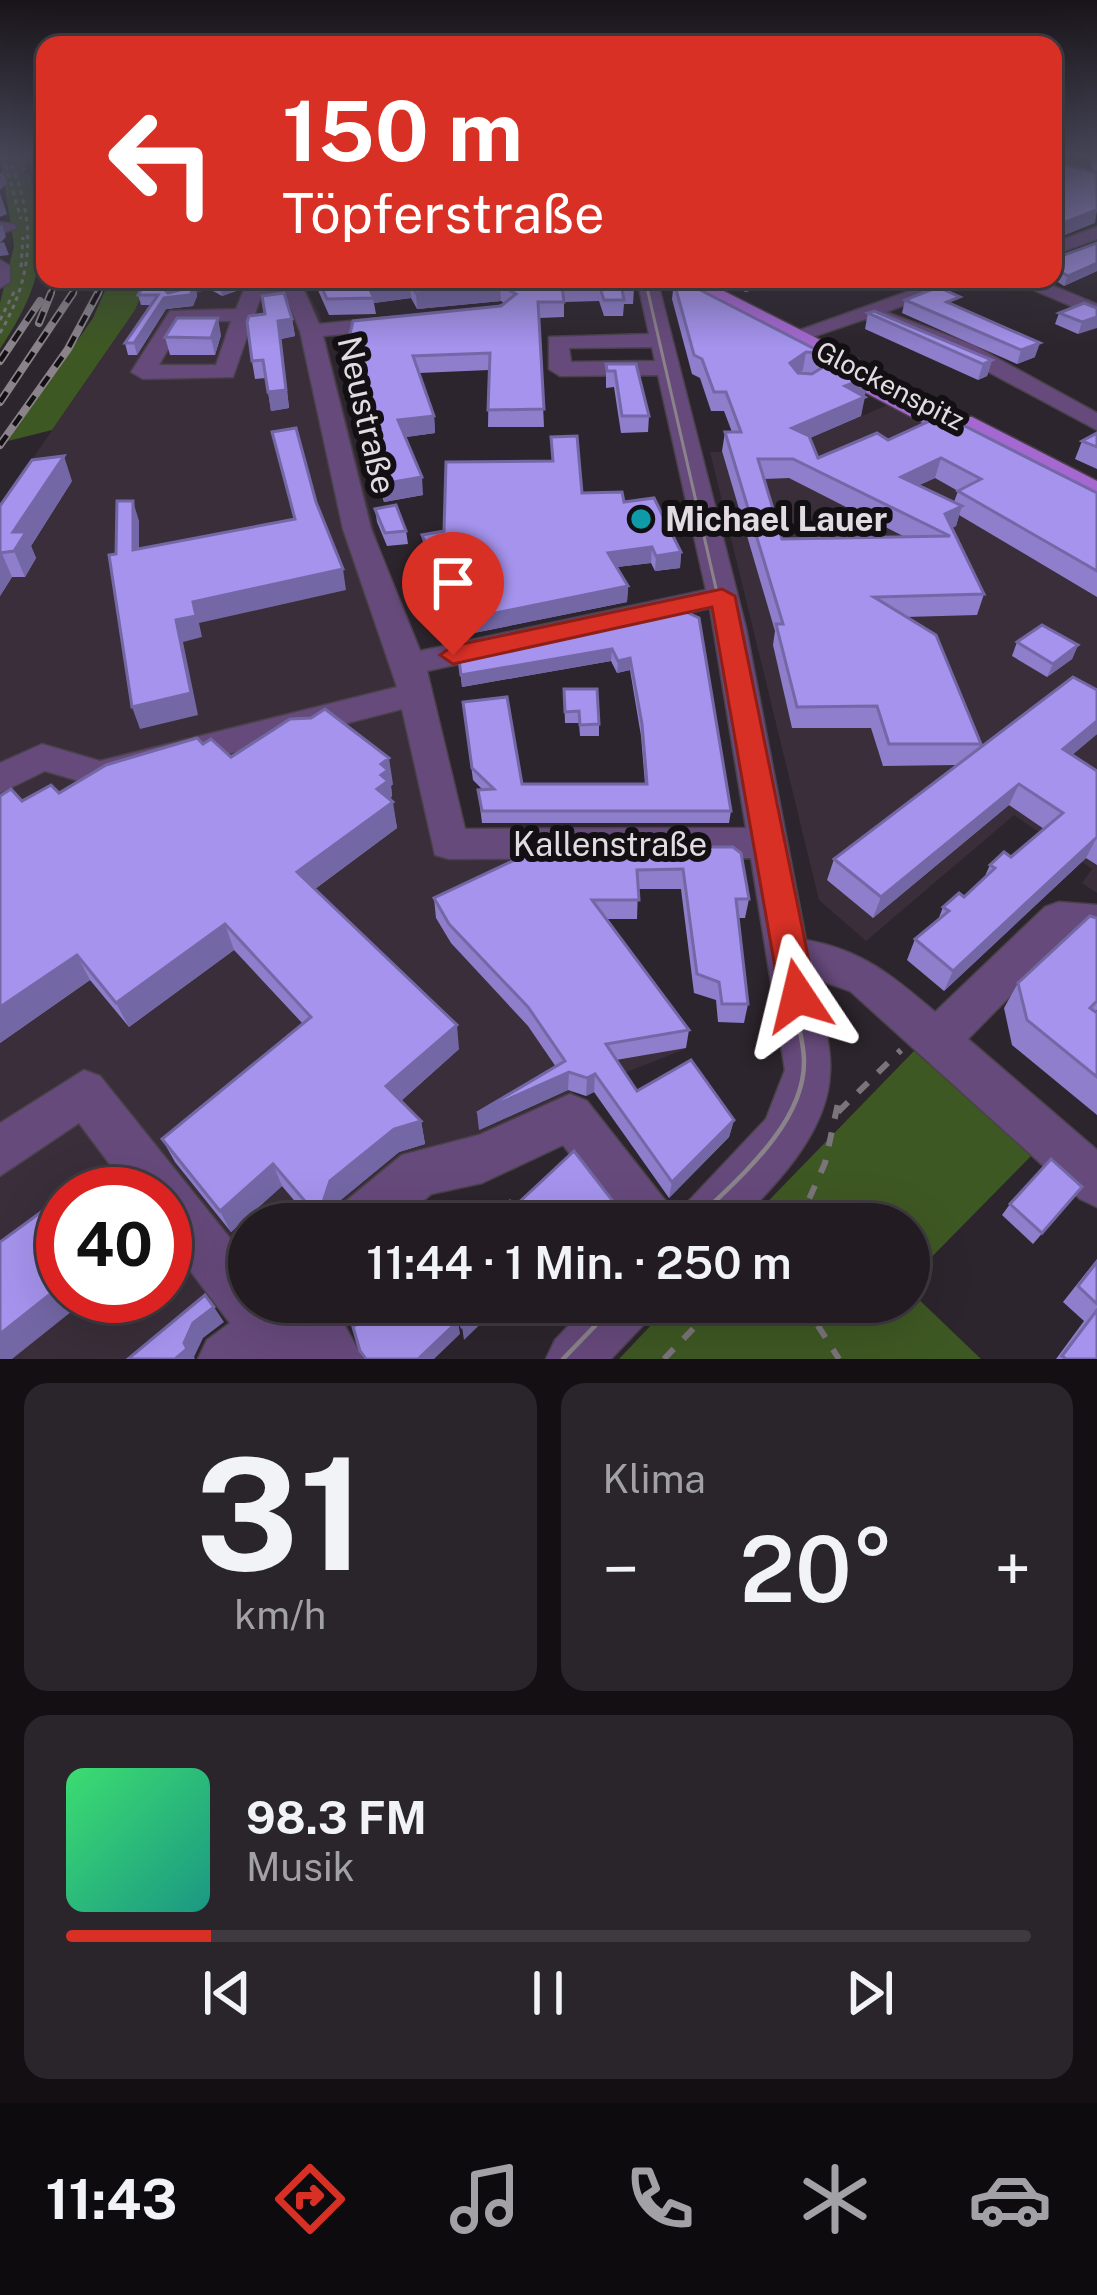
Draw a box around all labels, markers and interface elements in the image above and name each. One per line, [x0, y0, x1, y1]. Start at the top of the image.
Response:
text: 150 m [282, 81, 523, 180]
icon: left [84, 84, 240, 240]
text: Töpferstraße [282, 182, 605, 245]
street label: Neustraße [330, 333, 404, 497]
street label: Glockenspitz [811, 334, 970, 436]
place label: Michael Lauer [665, 500, 887, 538]
marker: Michael Lauer [628, 506, 654, 532]
pin [402, 532, 504, 655]
icon: arrive [420, 550, 486, 616]
street label: Kallenstraße [513, 825, 707, 863]
position arrow [735, 933, 861, 1059]
speed limit sign: 40 [36, 1167, 192, 1323]
text: 11:44 · 1 Min. · 250 m [366, 1236, 792, 1289]
text: 31 [195, 1422, 366, 1605]
text: Klima [603, 1456, 706, 1502]
text: 20° [740, 1516, 894, 1622]
text: − [603, 1530, 639, 1608]
text: + [994, 1530, 1031, 1608]
text: km/h [234, 1592, 326, 1638]
text: 98.3 FM [246, 1791, 427, 1844]
text: Musik [246, 1844, 355, 1890]
icon: previous [194, 1960, 260, 2026]
icon: pause [515, 1960, 581, 2026]
icon: next [837, 1960, 903, 2026]
icon: directions [268, 2157, 352, 2241]
icon: music [443, 2157, 527, 2241]
icon: phone [618, 2157, 702, 2241]
icon: climate [793, 2157, 877, 2241]
icon: car [968, 2157, 1052, 2241]
text: 11:43 [45, 2168, 177, 2231]

